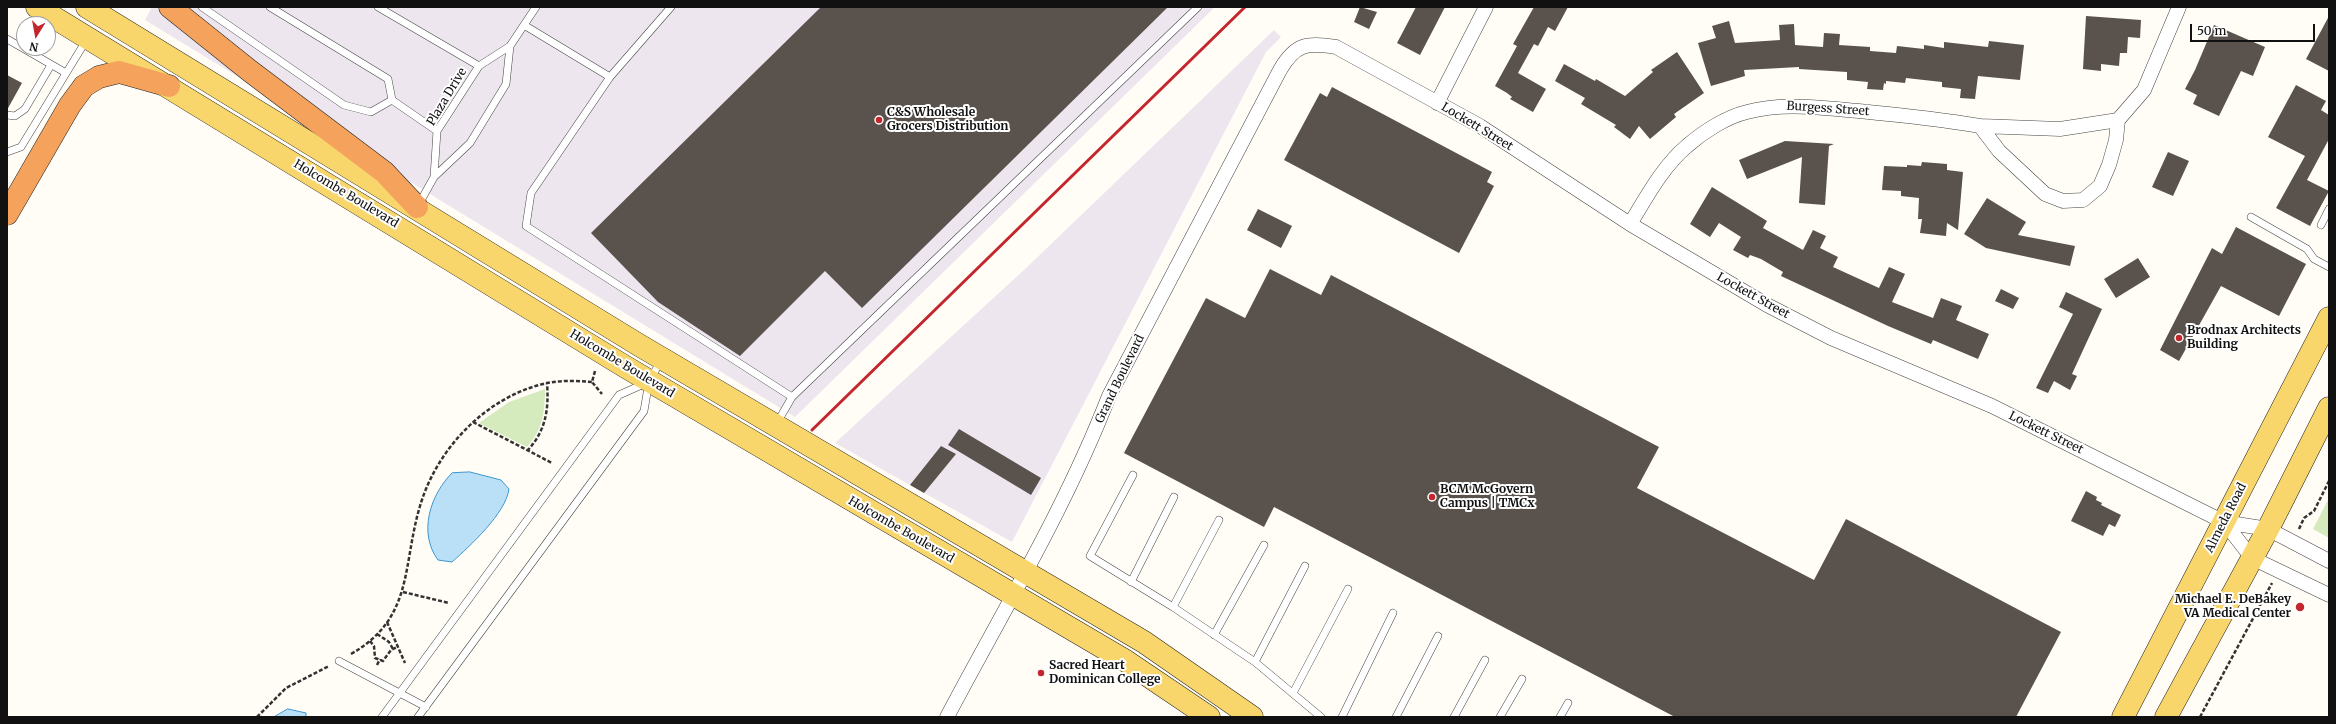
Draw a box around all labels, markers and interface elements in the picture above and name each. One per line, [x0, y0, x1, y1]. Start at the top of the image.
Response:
north arrow [16, 16, 56, 56]
scale bar [2192, 16, 2317, 42]
text: 50 m [2197, 23, 2226, 38]
text: N [28, 39, 40, 55]
street label: Plaza Drive [424, 65, 470, 129]
street label: Burgess Street [1786, 99, 1870, 119]
street label: Lockett Street [1439, 100, 1515, 154]
place label: C&S Wholesale Grocers Distribution [887, 106, 1008, 134]
marker: C&S Wholesale Grocers Distribution [874, 115, 884, 125]
street label: Holcombe Boulevard [291, 157, 401, 231]
street label: Lockett Street [1714, 270, 1792, 322]
place label: Brodnax Architects Building [2187, 324, 2301, 352]
street label: Holcombe Boulevard [567, 327, 677, 401]
street label: Grand Boulevard [1092, 332, 1148, 426]
marker: Brodnax Architects Building [2174, 333, 2184, 343]
street label: Lockett Street [2006, 409, 2086, 457]
street label: Almeda Road [2202, 481, 2250, 555]
place label: BCM McGovern Campus | TMCx [1440, 483, 1535, 511]
marker: BCM McGovern Campus | TMCx [1427, 492, 1437, 502]
street label: Holcombe Boulevard [846, 494, 956, 566]
place label: Michael E. DeBakey VA Medical Center [2175, 593, 2291, 621]
marker: Michael E. DeBakey VA Medical Center [2294, 601, 2306, 613]
place label: Sacred Heart Dominican College [1049, 659, 1161, 687]
marker: Sacred Heart Dominican College [1036, 668, 1046, 678]

